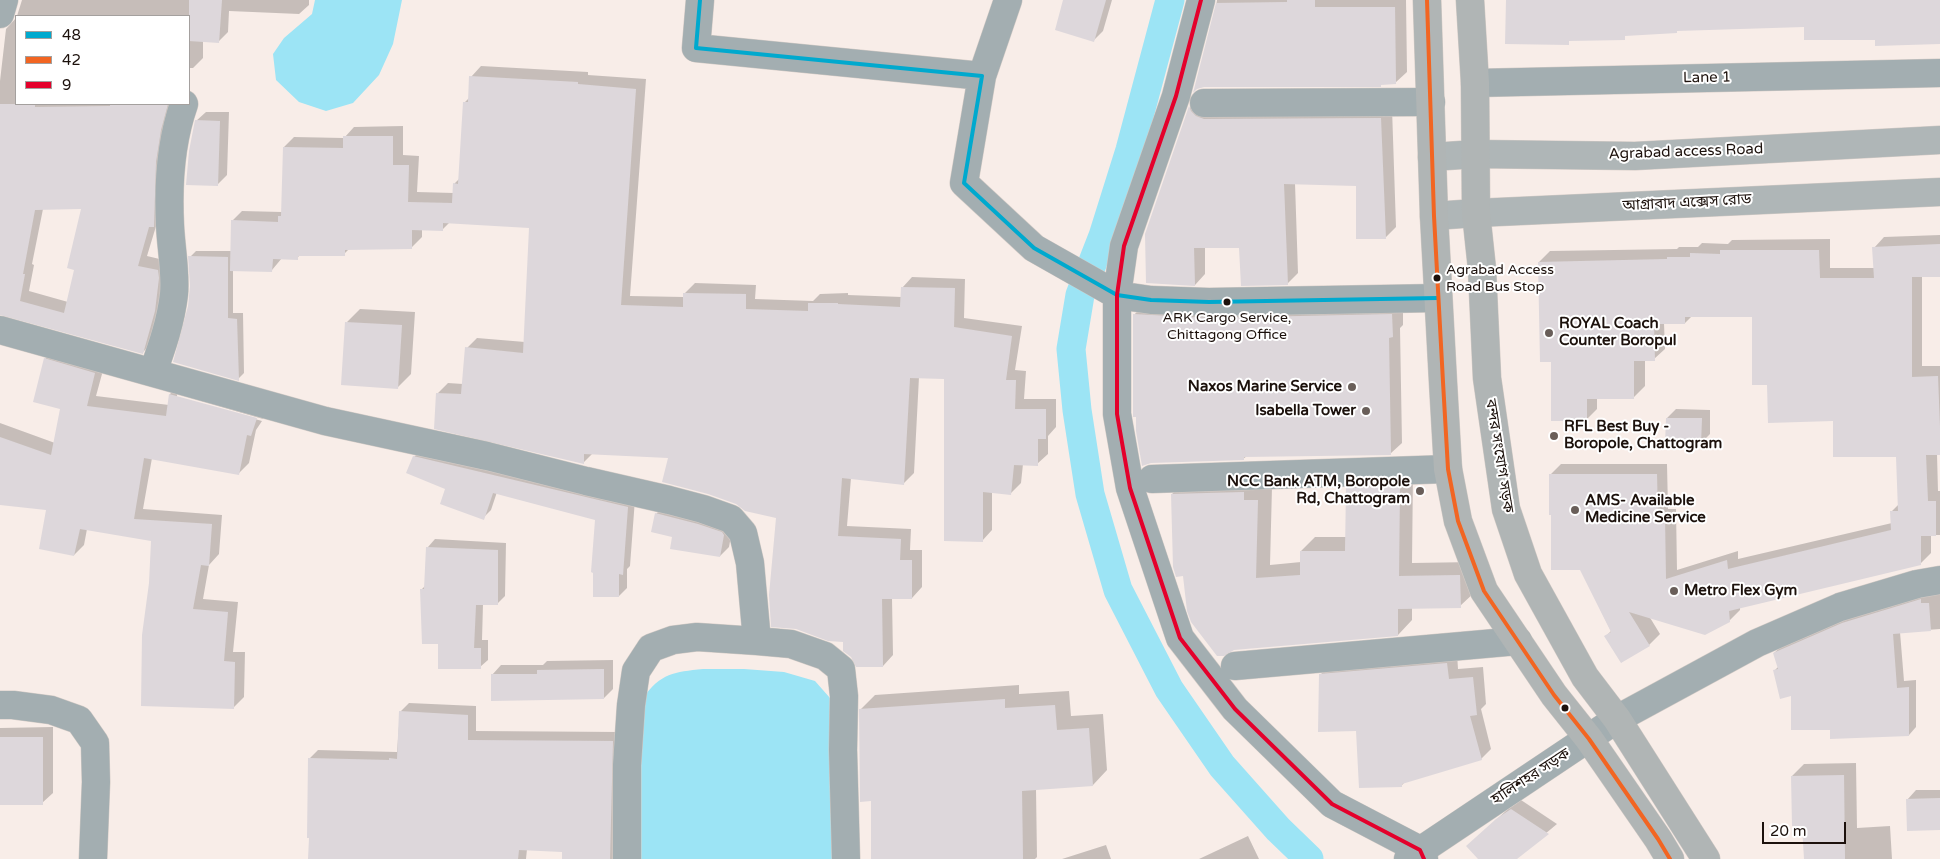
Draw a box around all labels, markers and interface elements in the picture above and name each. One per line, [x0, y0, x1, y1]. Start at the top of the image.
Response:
legend [15, 15, 190, 105]
text: 48 [62, 26, 81, 44]
text: 42 [62, 51, 81, 69]
street label: Lane 1 [1683, 69, 1731, 87]
text: 9 [62, 76, 71, 94]
street label: Agrabad access Road [1608, 140, 1764, 164]
street label: আগ্রাবাদ এক্সেস রোড [1622, 191, 1752, 215]
place label: Agrabad Access Road Bus Stop [1446, 262, 1554, 294]
marker: Agrabad Access Road Bus Stop [1432, 273, 1442, 283]
marker: ARK Cargo Service, Chittagong Office [1222, 297, 1232, 307]
place label: ARK Cargo Service, Chittagong Office [1163, 310, 1291, 342]
place label: ROYAL Coach Counter Boropul [1559, 315, 1677, 350]
marker: ROYAL Coach Counter Boropul [1543, 327, 1555, 339]
place label: Naxos Marine Service [1188, 378, 1342, 396]
marker: Naxos Marine Service [1346, 381, 1358, 393]
street label: বন্দর সংযোগ সড়ক [1481, 398, 1517, 514]
place label: Isabella Tower [1255, 402, 1356, 420]
marker: Isabella Tower [1360, 405, 1372, 417]
place label: RFL Best Buy - Boropole, Chattogram [1564, 418, 1722, 453]
marker: RFL Best Buy - Boropole, Chattogram [1548, 430, 1560, 442]
place label: NCC Bank ATM, Boropole Rd, Chattogram [1227, 473, 1410, 508]
marker: NCC Bank ATM, Boropole Rd, Chattogram [1414, 485, 1426, 497]
place label: AMS- Available Medicine Service [1585, 492, 1706, 527]
marker: AMS- Available Medicine Service [1569, 504, 1581, 516]
place label: Metro Flex Gym [1684, 582, 1797, 600]
marker: Metro Flex Gym [1668, 585, 1680, 597]
unlabelled marker [1560, 703, 1570, 713]
street label: হালিশহর সড়ক [1488, 745, 1574, 809]
scale bar [1765, 812, 1849, 844]
text: 20 m [1770, 822, 1807, 840]

